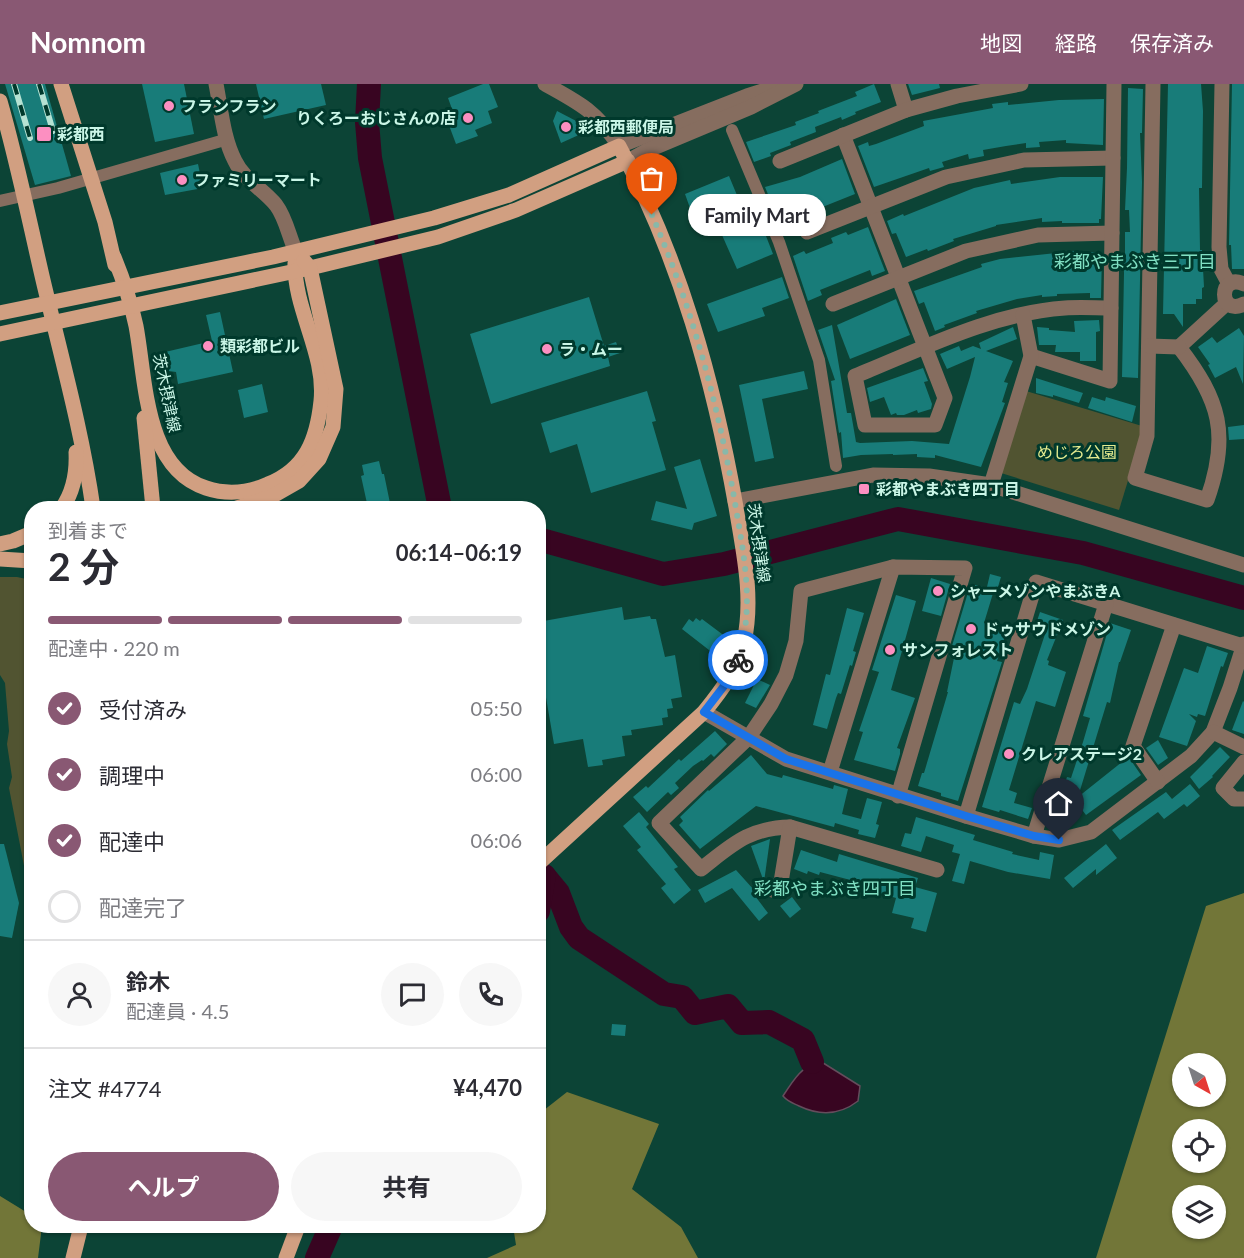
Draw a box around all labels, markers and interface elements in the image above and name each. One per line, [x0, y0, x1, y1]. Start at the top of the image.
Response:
text: Nomnom [30, 25, 146, 59]
text: 地図 [980, 30, 1022, 55]
text: 経路 [1055, 30, 1097, 55]
text: 保存済み [1130, 30, 1214, 55]
place label: フランフラン [181, 96, 277, 115]
marker: フランフラン [162, 99, 176, 113]
place label: りくろーおじさんの店 [296, 108, 456, 127]
marker: りくろーおじさんの店 [461, 111, 475, 125]
place label: 彩都西郵便局 [578, 117, 674, 136]
marker: 彩都西郵便局 [559, 120, 573, 134]
place label: 彩都西 [57, 124, 105, 143]
marker: 彩都西 [35, 125, 53, 143]
pin [626, 153, 677, 215]
icon: bag [635, 162, 668, 195]
place label: ファミリーマート [194, 170, 322, 189]
marker: ファミリーマート [175, 173, 189, 187]
callout: Family Mart [688, 194, 826, 236]
text: Family Mart [704, 203, 810, 227]
district label: 彩都やまぶき三丁目 [1054, 250, 1216, 272]
place label: 類彩都ビル [220, 336, 300, 355]
marker: 類彩都ビル [201, 339, 215, 353]
place label: ラ・ムー [559, 339, 623, 358]
marker: ラ・ムー [540, 342, 554, 356]
street label: 茨木摂津線 [150, 352, 185, 434]
park label: めじろ公園 [1037, 442, 1117, 461]
place label: 彩都やまぶき四丁目 [876, 479, 1020, 498]
marker: 彩都やまぶき四丁目 [857, 482, 871, 496]
street label: 茨木摂津線 [745, 502, 774, 584]
text: 到着まで [48, 518, 128, 542]
text: 06:14–06:19 [396, 539, 522, 566]
text: 2 分 [48, 543, 119, 589]
place label: シャーメゾンやまぶきA [950, 581, 1121, 600]
marker: シャーメゾンやまぶきA [931, 584, 945, 598]
place label: ドゥサウドメゾン [983, 619, 1111, 638]
marker: ドゥサウドメゾン [964, 622, 978, 636]
courier [708, 630, 768, 690]
text: 配達中 · 220 m [48, 636, 180, 660]
place label: サンフォレスト [902, 640, 1014, 659]
marker: サンフォレスト [883, 643, 897, 657]
icon: bike [722, 644, 755, 677]
icon: check [48, 692, 81, 725]
text: 受付済み [99, 696, 187, 723]
text: 05:50 [471, 696, 522, 720]
place label: クレアステージ2 [1021, 744, 1142, 763]
marker: クレアステージ2 [1002, 747, 1016, 761]
icon: check [48, 758, 81, 791]
text: 調理中 [99, 762, 165, 789]
text: 06:00 [471, 762, 522, 786]
pin [1033, 778, 1084, 840]
icon: home [1042, 787, 1075, 820]
icon: check [48, 824, 81, 857]
text: 配達中 [99, 828, 165, 855]
text: 06:06 [471, 828, 522, 852]
district label: 彩都やまぶき四丁目 [754, 877, 916, 899]
text: 配達完了 [99, 894, 187, 921]
button: person [48, 963, 111, 1026]
button: chat [381, 963, 444, 1026]
button: phone [459, 963, 522, 1026]
text: 鈴木 [126, 968, 170, 995]
text: 配達員 · 4.5 [126, 999, 229, 1023]
north arrow [1172, 1053, 1226, 1107]
map controls [1172, 1053, 1226, 1239]
text: ¥4,470 [453, 1074, 522, 1101]
text: 注文 #4774 [48, 1075, 161, 1102]
button: locate [1172, 1119, 1226, 1173]
button: ヘルプ [48, 1152, 279, 1221]
button: 共有 [291, 1152, 522, 1221]
button: layers [1172, 1185, 1226, 1239]

